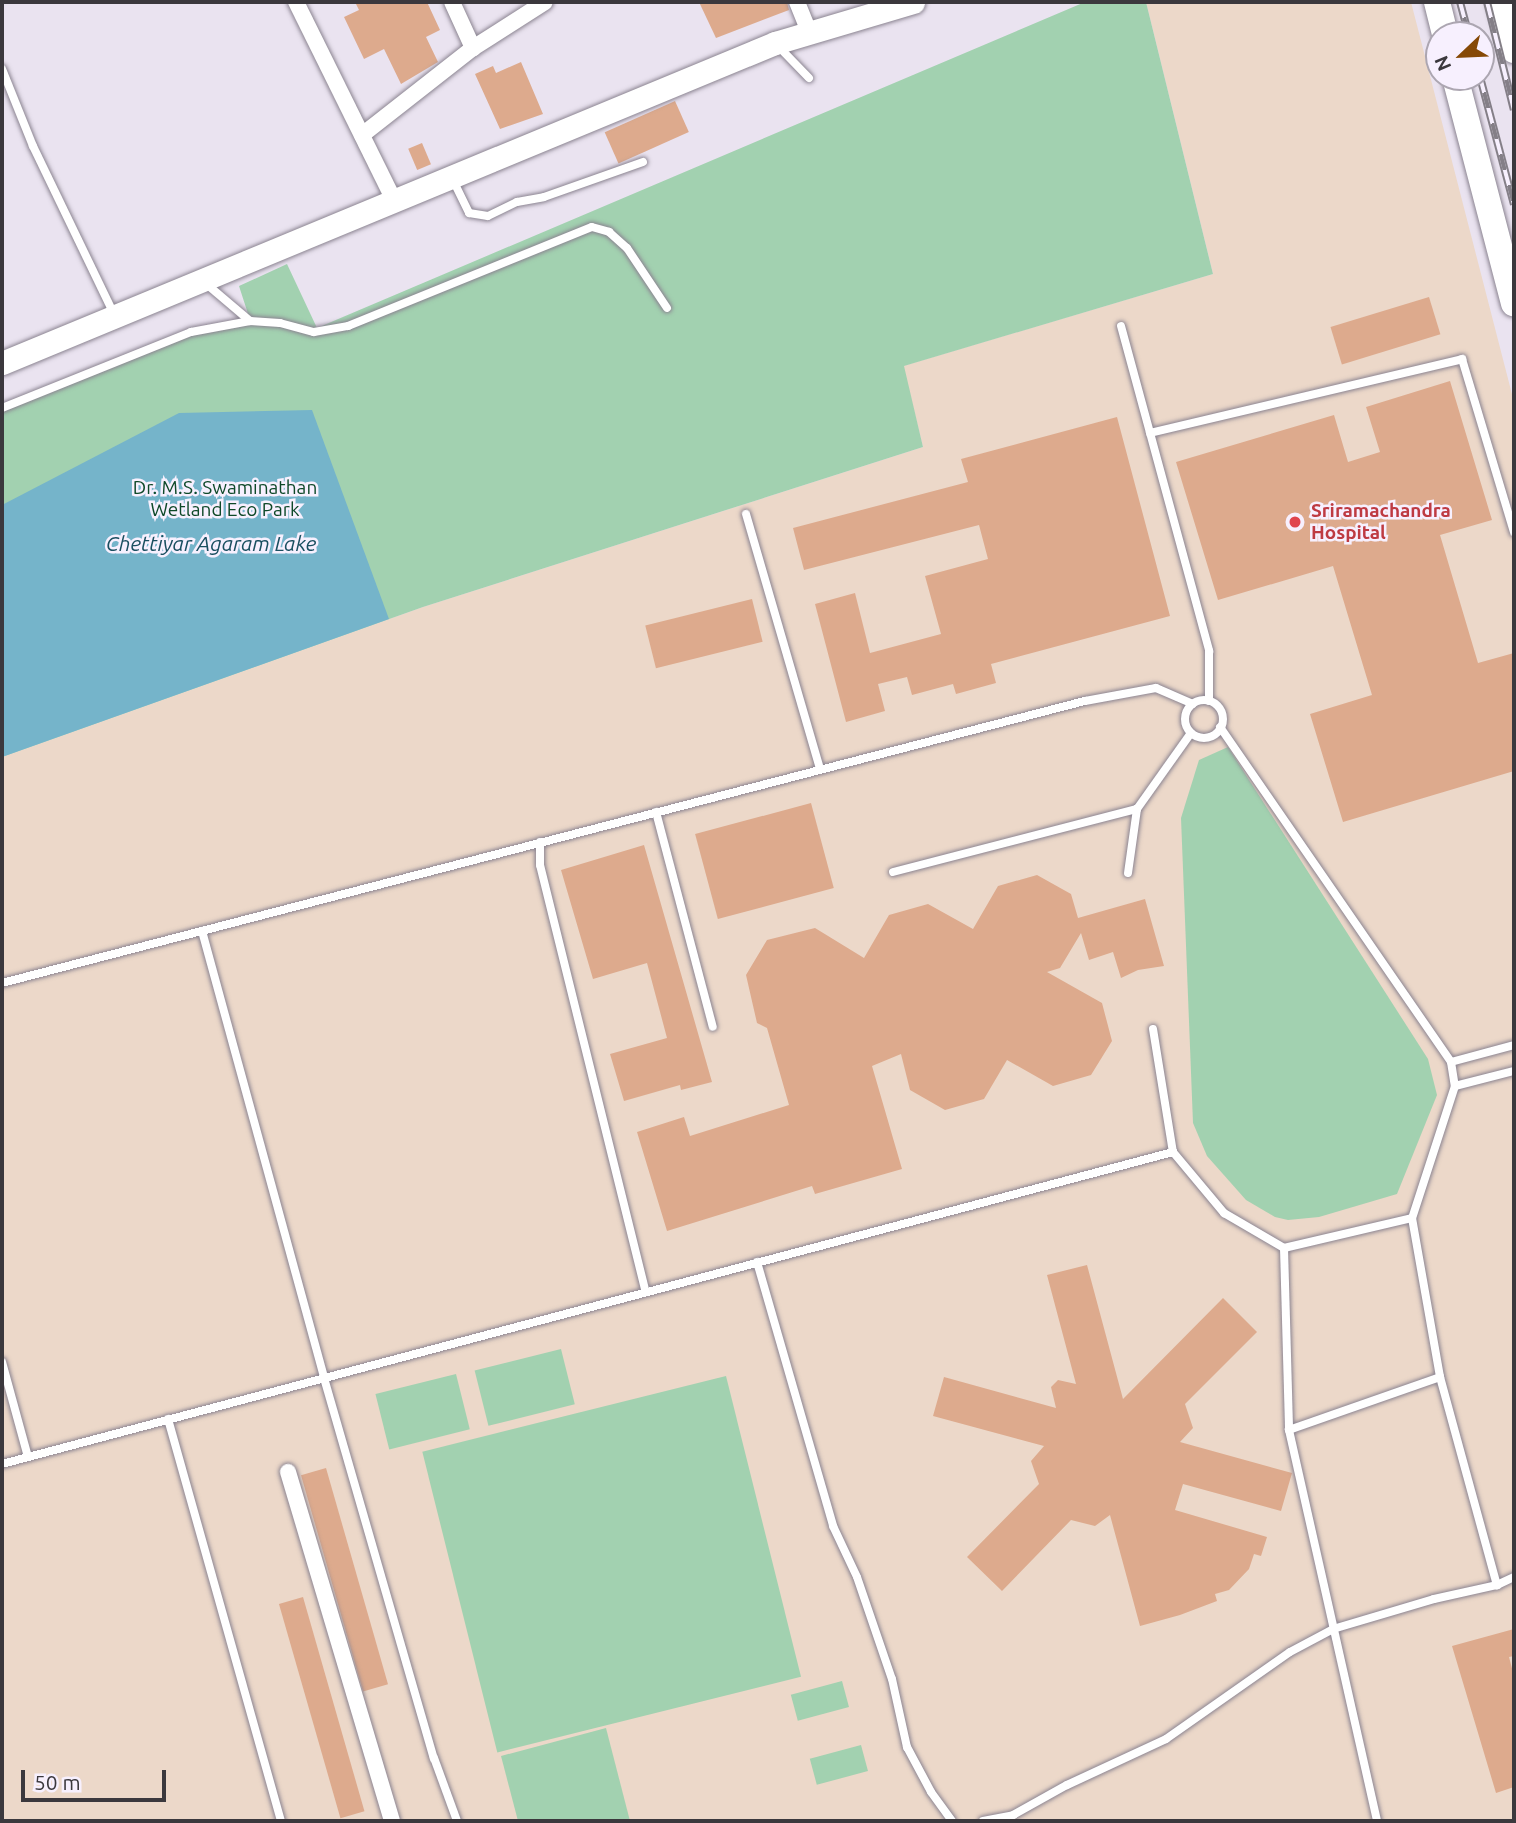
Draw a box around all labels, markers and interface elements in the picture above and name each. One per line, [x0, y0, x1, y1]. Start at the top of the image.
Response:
north arrow [1425, 21, 1495, 91]
text: N [1430, 53, 1455, 74]
park label: Dr. M.S. Swaminathan Wetland Eco Park [133, 477, 317, 521]
place label: Sriramachandra Hospital [1311, 500, 1451, 544]
marker: Sriramachandra Hospital [1285, 512, 1305, 532]
water label: Chettiyar Agaram Lake [106, 530, 316, 556]
scale bar [24, 1756, 170, 1800]
text: 50 m [34, 1770, 81, 1794]

